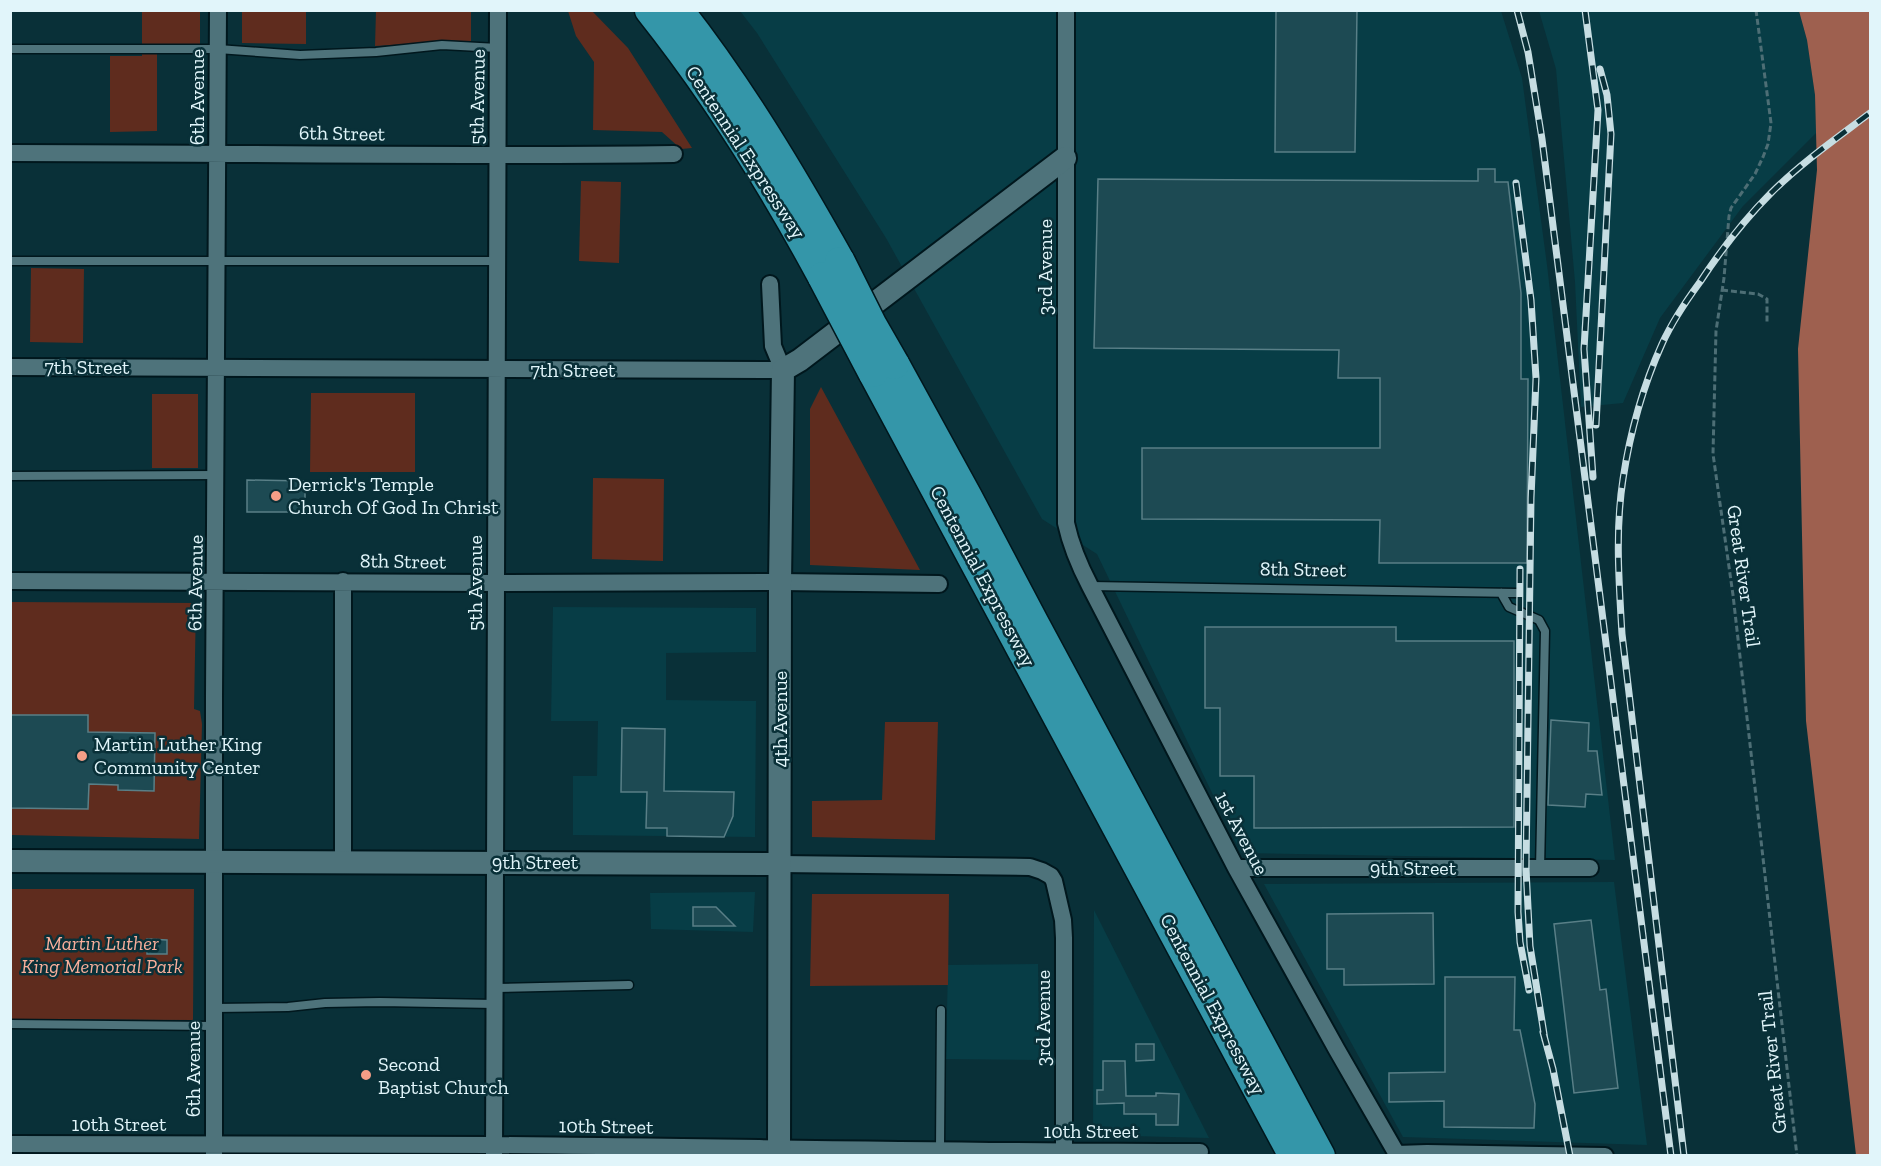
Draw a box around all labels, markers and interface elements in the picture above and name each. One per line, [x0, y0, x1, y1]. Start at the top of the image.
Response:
street label: 6th Avenue [185, 49, 209, 145]
street label: 5th Avenue [464, 49, 490, 145]
street label: Centennial Expressway [681, 61, 811, 244]
street label: 6th Street [299, 120, 386, 146]
street label: 3rd Avenue [1033, 219, 1057, 315]
street label: 7th Street [44, 355, 130, 379]
street label: 7th Street [530, 358, 616, 382]
place label: Derrick's Temple Church Of God In Christ [288, 472, 499, 519]
street label: Centennial Expressway [925, 481, 1041, 671]
marker: Derrick's Temple Church Of God In Christ [269, 489, 283, 503]
street label: Great River Trail [1722, 503, 1766, 649]
street label: 6th Avenue [182, 535, 208, 631]
street label: 5th Avenue [463, 535, 487, 631]
street label: 8th Street [360, 548, 447, 574]
street label: 8th Street [1260, 556, 1347, 582]
street label: 4th Avenue [768, 671, 792, 767]
place label: Martin Luther King Community Center [94, 732, 262, 779]
marker: Martin Luther King Community Center [75, 749, 89, 763]
street label: 1st Avenue [1210, 787, 1274, 879]
street label: 9th Street [492, 850, 579, 874]
street label: 9th Street [1370, 856, 1457, 880]
street label: Centennial Expressway [1155, 909, 1271, 1099]
park label: Martin Luther King Memorial Park [21, 931, 183, 978]
street label: 3rd Avenue [1031, 970, 1055, 1066]
street label: Great River Trail [1753, 989, 1791, 1135]
street label: 6th Avenue [181, 1021, 205, 1117]
place label: Second Baptist Church [378, 1052, 509, 1099]
marker: Second Baptist Church [359, 1068, 373, 1082]
street label: 10th Street [72, 1112, 167, 1136]
street label: 10th Street [558, 1113, 654, 1139]
street label: 10th Street [1044, 1119, 1139, 1143]

